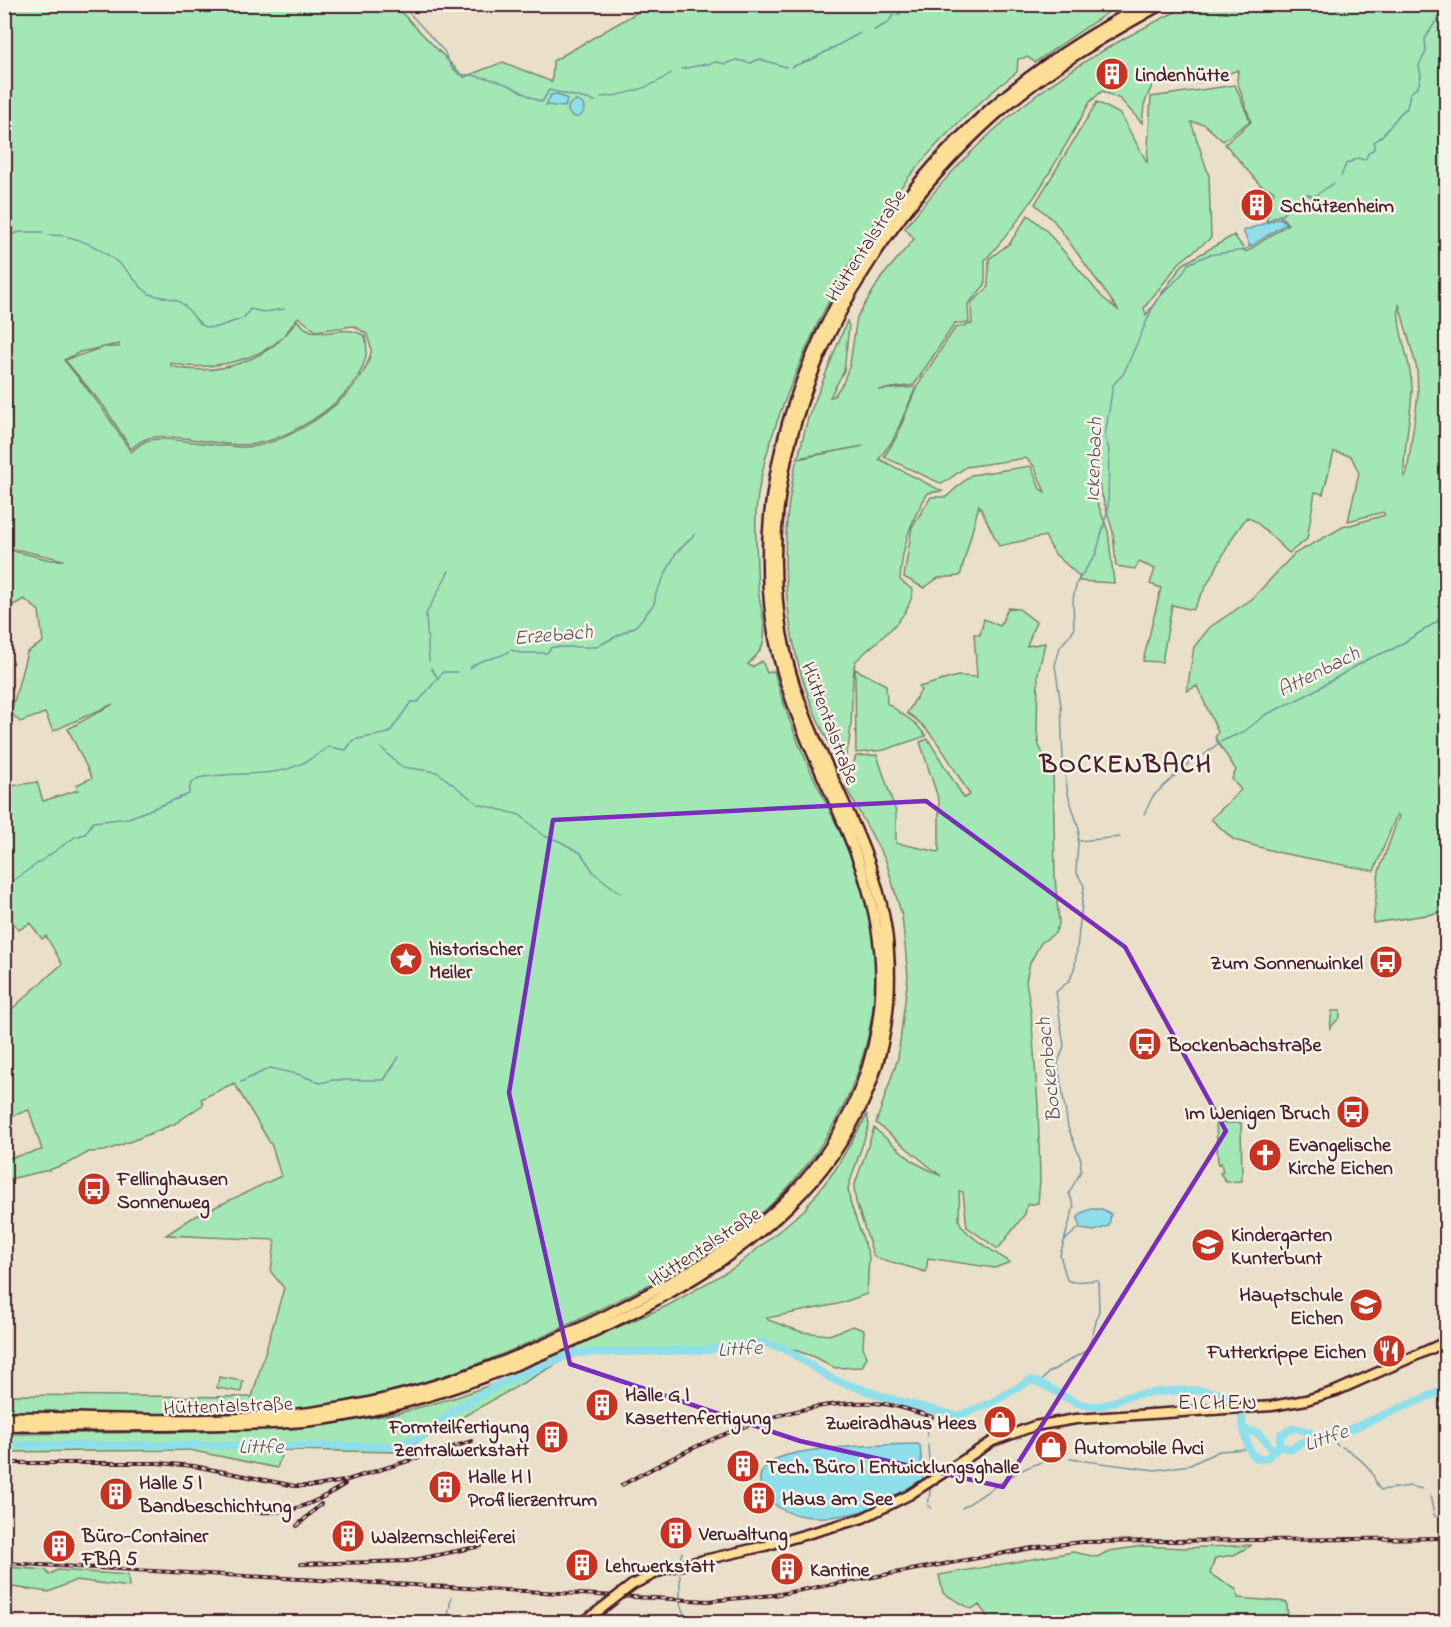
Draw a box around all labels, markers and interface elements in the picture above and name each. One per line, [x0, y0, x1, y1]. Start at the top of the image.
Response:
building icon: Lindenhütte [1094, 56, 1130, 92]
place label: Lindenhütte [1135, 62, 1230, 91]
street label: Hüttentalstraße [820, 184, 915, 309]
building icon: Schützenheim [1239, 187, 1275, 223]
place label: Schützenheim [1280, 193, 1395, 222]
water label: Ickenbach [1079, 416, 1112, 503]
water label: Erzebach [512, 618, 595, 654]
water label: Attenbach [1273, 639, 1366, 706]
street label: Hüttentalstraße [792, 658, 865, 790]
district label: BOCKENBACH [1039, 747, 1212, 785]
place label: historischer Meiler [429, 936, 524, 988]
place icon: historischer Meiler [388, 941, 424, 977]
bus stop icon: Zum Sonnenwinkel [1368, 944, 1404, 980]
place label: Zum Sonnenwinkel [1210, 950, 1363, 979]
water label: Bockenbach [1029, 1015, 1070, 1124]
bus stop icon: Bockenbachstraße [1127, 1026, 1163, 1062]
place label: Bockenbachstraße [1167, 1032, 1322, 1061]
bus stop icon: Im Wenigen Bruch [1335, 1094, 1371, 1130]
place label: Im Wenigen Bruch [1185, 1100, 1330, 1130]
place label: Evangelische Kirche Eichen [1288, 1132, 1393, 1184]
church icon: Evangelische Kirche Eichen [1247, 1137, 1283, 1173]
place label: Fellinghausen Sonnenweg [116, 1166, 228, 1219]
bus stop icon: Fellinghausen Sonnenweg [76, 1171, 112, 1207]
street label: Hüttentalstraße [643, 1201, 768, 1296]
place label: Kindergarten Kunterbunt [1231, 1222, 1332, 1274]
school or university icon: Kindergarten Kunterbunt [1190, 1227, 1226, 1263]
place label: Hauptschule Eichen [1239, 1282, 1344, 1334]
school or university icon: Hauptschule Eichen [1348, 1287, 1384, 1323]
restaurant icon: Futterkrippe Eichen [1371, 1333, 1407, 1369]
water label: Littfe [717, 1334, 765, 1366]
place label: Futterkrippe Eichen [1206, 1339, 1366, 1368]
place label: Halle G | Kasettenfertigung [625, 1382, 771, 1435]
building icon: Halle G | Kasettenfertigung [584, 1387, 620, 1423]
district label: EICHEN [1178, 1388, 1258, 1420]
street label: Hüttentalstraße [163, 1391, 293, 1424]
shop icon: Zweiradhaus Hees [982, 1404, 1018, 1440]
place label: Zweiradhaus Hees [825, 1410, 977, 1439]
place label: Formteilfertigung Zentralwerkstatt [388, 1414, 529, 1466]
water label: Littfe [1301, 1417, 1354, 1460]
building icon: Formteilfertigung Zentralwerkstatt [534, 1419, 570, 1455]
shop icon: Automobile Avci [1033, 1429, 1069, 1465]
water label: Littfe [239, 1433, 285, 1463]
place label: Automobile Avci [1074, 1435, 1205, 1464]
building icon: Tech. Büro | Entwicklungsghalle [725, 1448, 761, 1484]
place label: Tech. Büro | Entwicklungsghalle [766, 1454, 1020, 1484]
place label: Halle H | Profilierzentrum [468, 1464, 597, 1516]
building icon: Halle H | Profilierzentrum [427, 1469, 463, 1505]
place label: Halle 5 | Bandbeschichtung [138, 1470, 291, 1523]
building icon: Halle 5 | Bandbeschichtung [98, 1476, 134, 1512]
building icon: Haus am See [741, 1480, 777, 1516]
place label: Haus am See [782, 1486, 894, 1515]
building icon: Verwaltung [658, 1515, 694, 1551]
building icon: Walzernschleiferei [330, 1518, 366, 1554]
place label: Verwaltung [698, 1521, 788, 1551]
place label: Büro-Container FBA 5 [81, 1523, 209, 1575]
place label: Walzernschleiferei [371, 1524, 516, 1553]
building icon: Büro-Container FBA 5 [41, 1528, 77, 1564]
building icon: Lehrwerkstatt [564, 1547, 600, 1583]
building icon: Kantine [769, 1551, 805, 1587]
place label: Lehrwerkstatt [605, 1553, 716, 1582]
place label: Kantine [810, 1557, 871, 1586]

